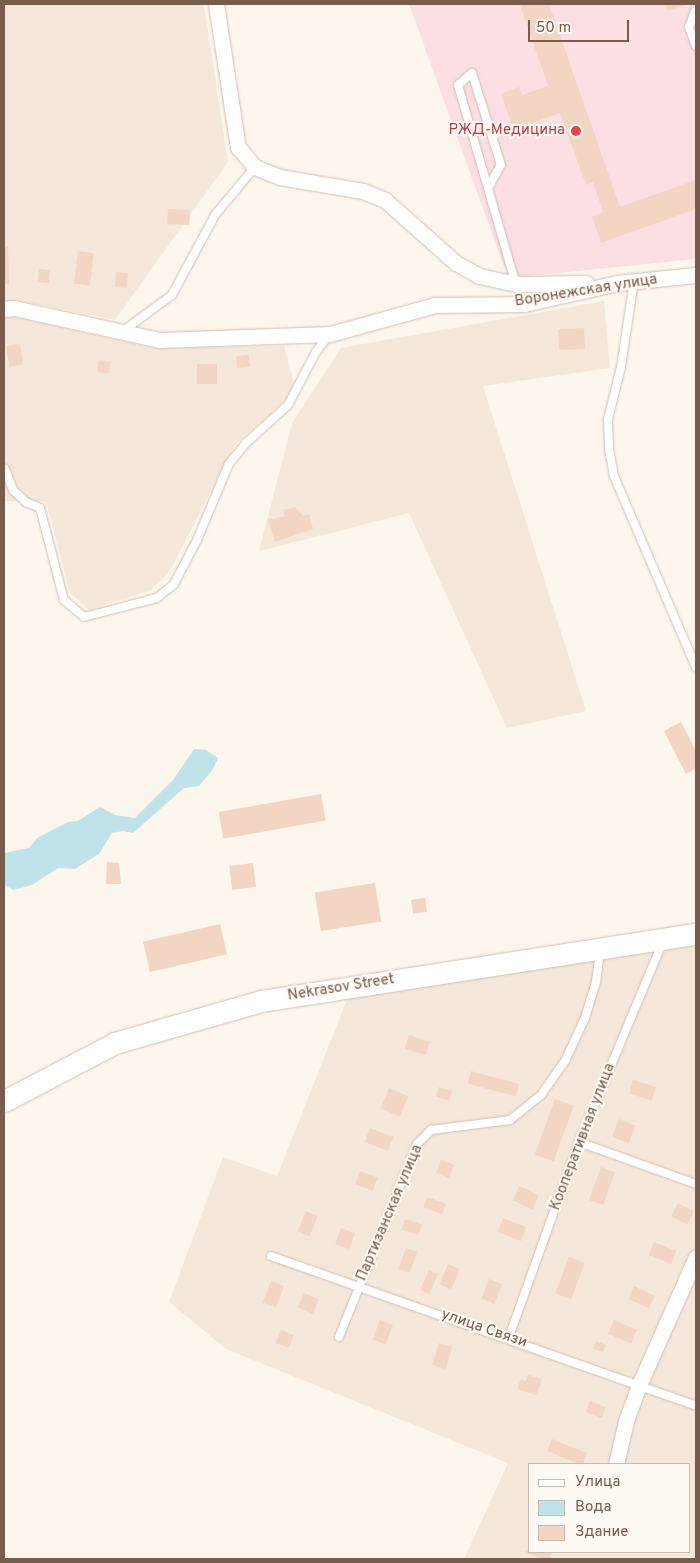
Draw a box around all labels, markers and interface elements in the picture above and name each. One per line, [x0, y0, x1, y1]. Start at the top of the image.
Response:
scale bar [530, 10, 631, 42]
text: 50 m [536, 19, 571, 38]
place label: РЖД-Медицина [448, 122, 565, 140]
marker: РЖД-Медицина [569, 124, 583, 138]
street label: Воронежская улица [513, 271, 659, 311]
street label: Nekrasov Street [286, 971, 396, 1005]
street label: Кооперативная улица [547, 1061, 619, 1213]
street label: Партизанская улица [353, 1142, 427, 1284]
street label: улица Связи [439, 1306, 529, 1352]
legend [528, 1463, 690, 1553]
text: Улица [575, 1473, 620, 1492]
text: Вода [575, 1498, 611, 1517]
text: Здание [575, 1523, 628, 1542]

